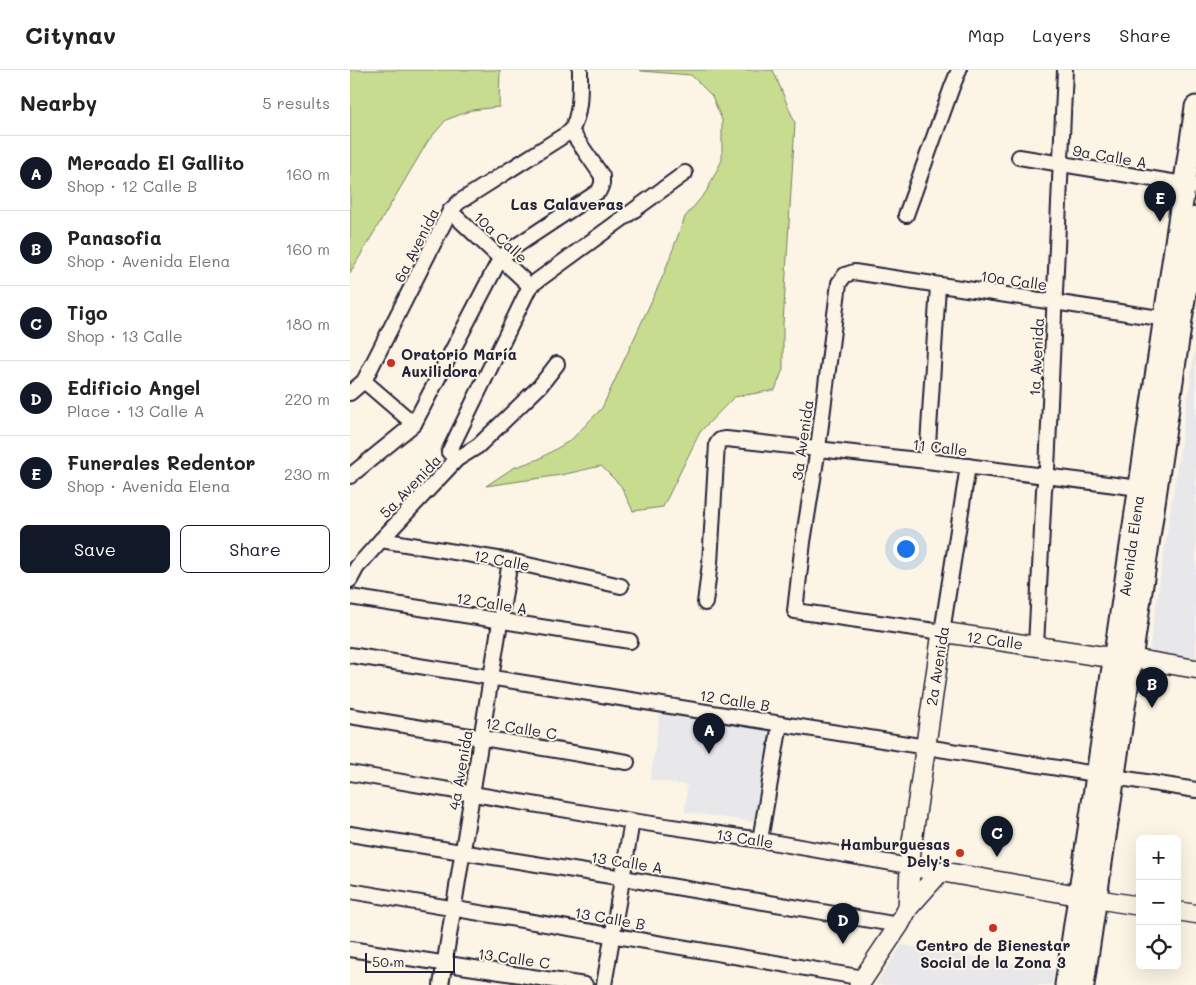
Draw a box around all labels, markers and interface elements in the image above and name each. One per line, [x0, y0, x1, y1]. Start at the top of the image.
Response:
text: Citynav [25, 19, 116, 50]
text: Map [968, 23, 1004, 47]
text: Layers [1032, 23, 1091, 47]
text: Share [1119, 23, 1171, 47]
text: Nearby [20, 89, 97, 116]
text: 5 results [262, 92, 330, 113]
street label: 9a Calle A [1071, 140, 1149, 172]
text: Mercado El Gallito [67, 150, 244, 175]
text: A [30, 163, 42, 184]
text: 160 m [285, 163, 330, 184]
text: Shop · 12 Calle B [67, 175, 197, 196]
pin: E [1144, 181, 1176, 222]
district label: Las Calaveras [510, 193, 624, 214]
street label: 6a Avenida [389, 204, 443, 286]
street label: 10a Calle [470, 207, 532, 267]
text: Panasofia [67, 225, 162, 250]
text: B [31, 238, 41, 259]
text: 160 m [285, 238, 330, 259]
text: Shop · Avenida Elena [67, 250, 230, 271]
street label: 10a Calle [979, 265, 1049, 295]
text: Tigo [67, 300, 108, 325]
text: C [30, 313, 42, 334]
text: 180 m [285, 313, 330, 334]
street label: 1a Avenida [1024, 317, 1048, 397]
text: Shop · 13 Calle [67, 325, 183, 346]
place label: Oratorio María Auxilidora [401, 344, 517, 381]
marker: Oratorio María Auxilidora [385, 357, 397, 369]
text: Edificio Angel [67, 375, 200, 400]
text: D [30, 388, 42, 409]
text: 220 m [284, 388, 330, 409]
street label: 3a Avenida [786, 399, 818, 481]
text: Place · 13 Calle A [67, 400, 204, 421]
street label: 11 Calle [911, 434, 969, 460]
text: Funerales Redentor [67, 450, 255, 475]
street label: 5a Avenida [375, 450, 445, 522]
text: E [31, 463, 41, 484]
text: 230 m [284, 463, 330, 484]
text: Shop · Avenida Elena [67, 475, 230, 496]
street label: Avenida Elena [1114, 494, 1148, 598]
button: Save [20, 525, 170, 573]
button: Share [180, 525, 330, 573]
your location [893, 536, 919, 562]
street label: 12 Calle [472, 545, 532, 575]
street label: 12 Calle A [455, 587, 529, 619]
street label: 2a Avenida [921, 625, 953, 707]
street label: 12 Calle [966, 626, 1024, 654]
pin: B [1136, 667, 1168, 708]
street label: 12 Calle B [698, 685, 772, 715]
street label: 12 Calle C [484, 712, 559, 744]
pin: A [693, 713, 725, 754]
street label: 4a Avenida [443, 728, 477, 812]
pin: C [981, 816, 1013, 857]
street label: 13 Calle [715, 824, 775, 852]
place label: Hamburguesas Dely's [840, 834, 950, 871]
map controls [1136, 835, 1181, 970]
button: + [1136, 835, 1181, 880]
street label: 13 Calle A [590, 846, 664, 878]
marker: Hamburguesas Dely's [954, 847, 966, 859]
button: − [1136, 880, 1181, 925]
street label: 13 Calle B [573, 902, 647, 934]
pin: D [827, 903, 859, 944]
marker: Centro de Bienestar Social de la Zona 3 [987, 922, 999, 934]
button: locate [1136, 925, 1181, 970]
place label: Centro de Bienestar Social de la Zona 3 [916, 935, 1070, 972]
street label: 13 Calle C [477, 943, 552, 973]
scale bar [365, 950, 455, 973]
text: 50 m [372, 952, 404, 971]

